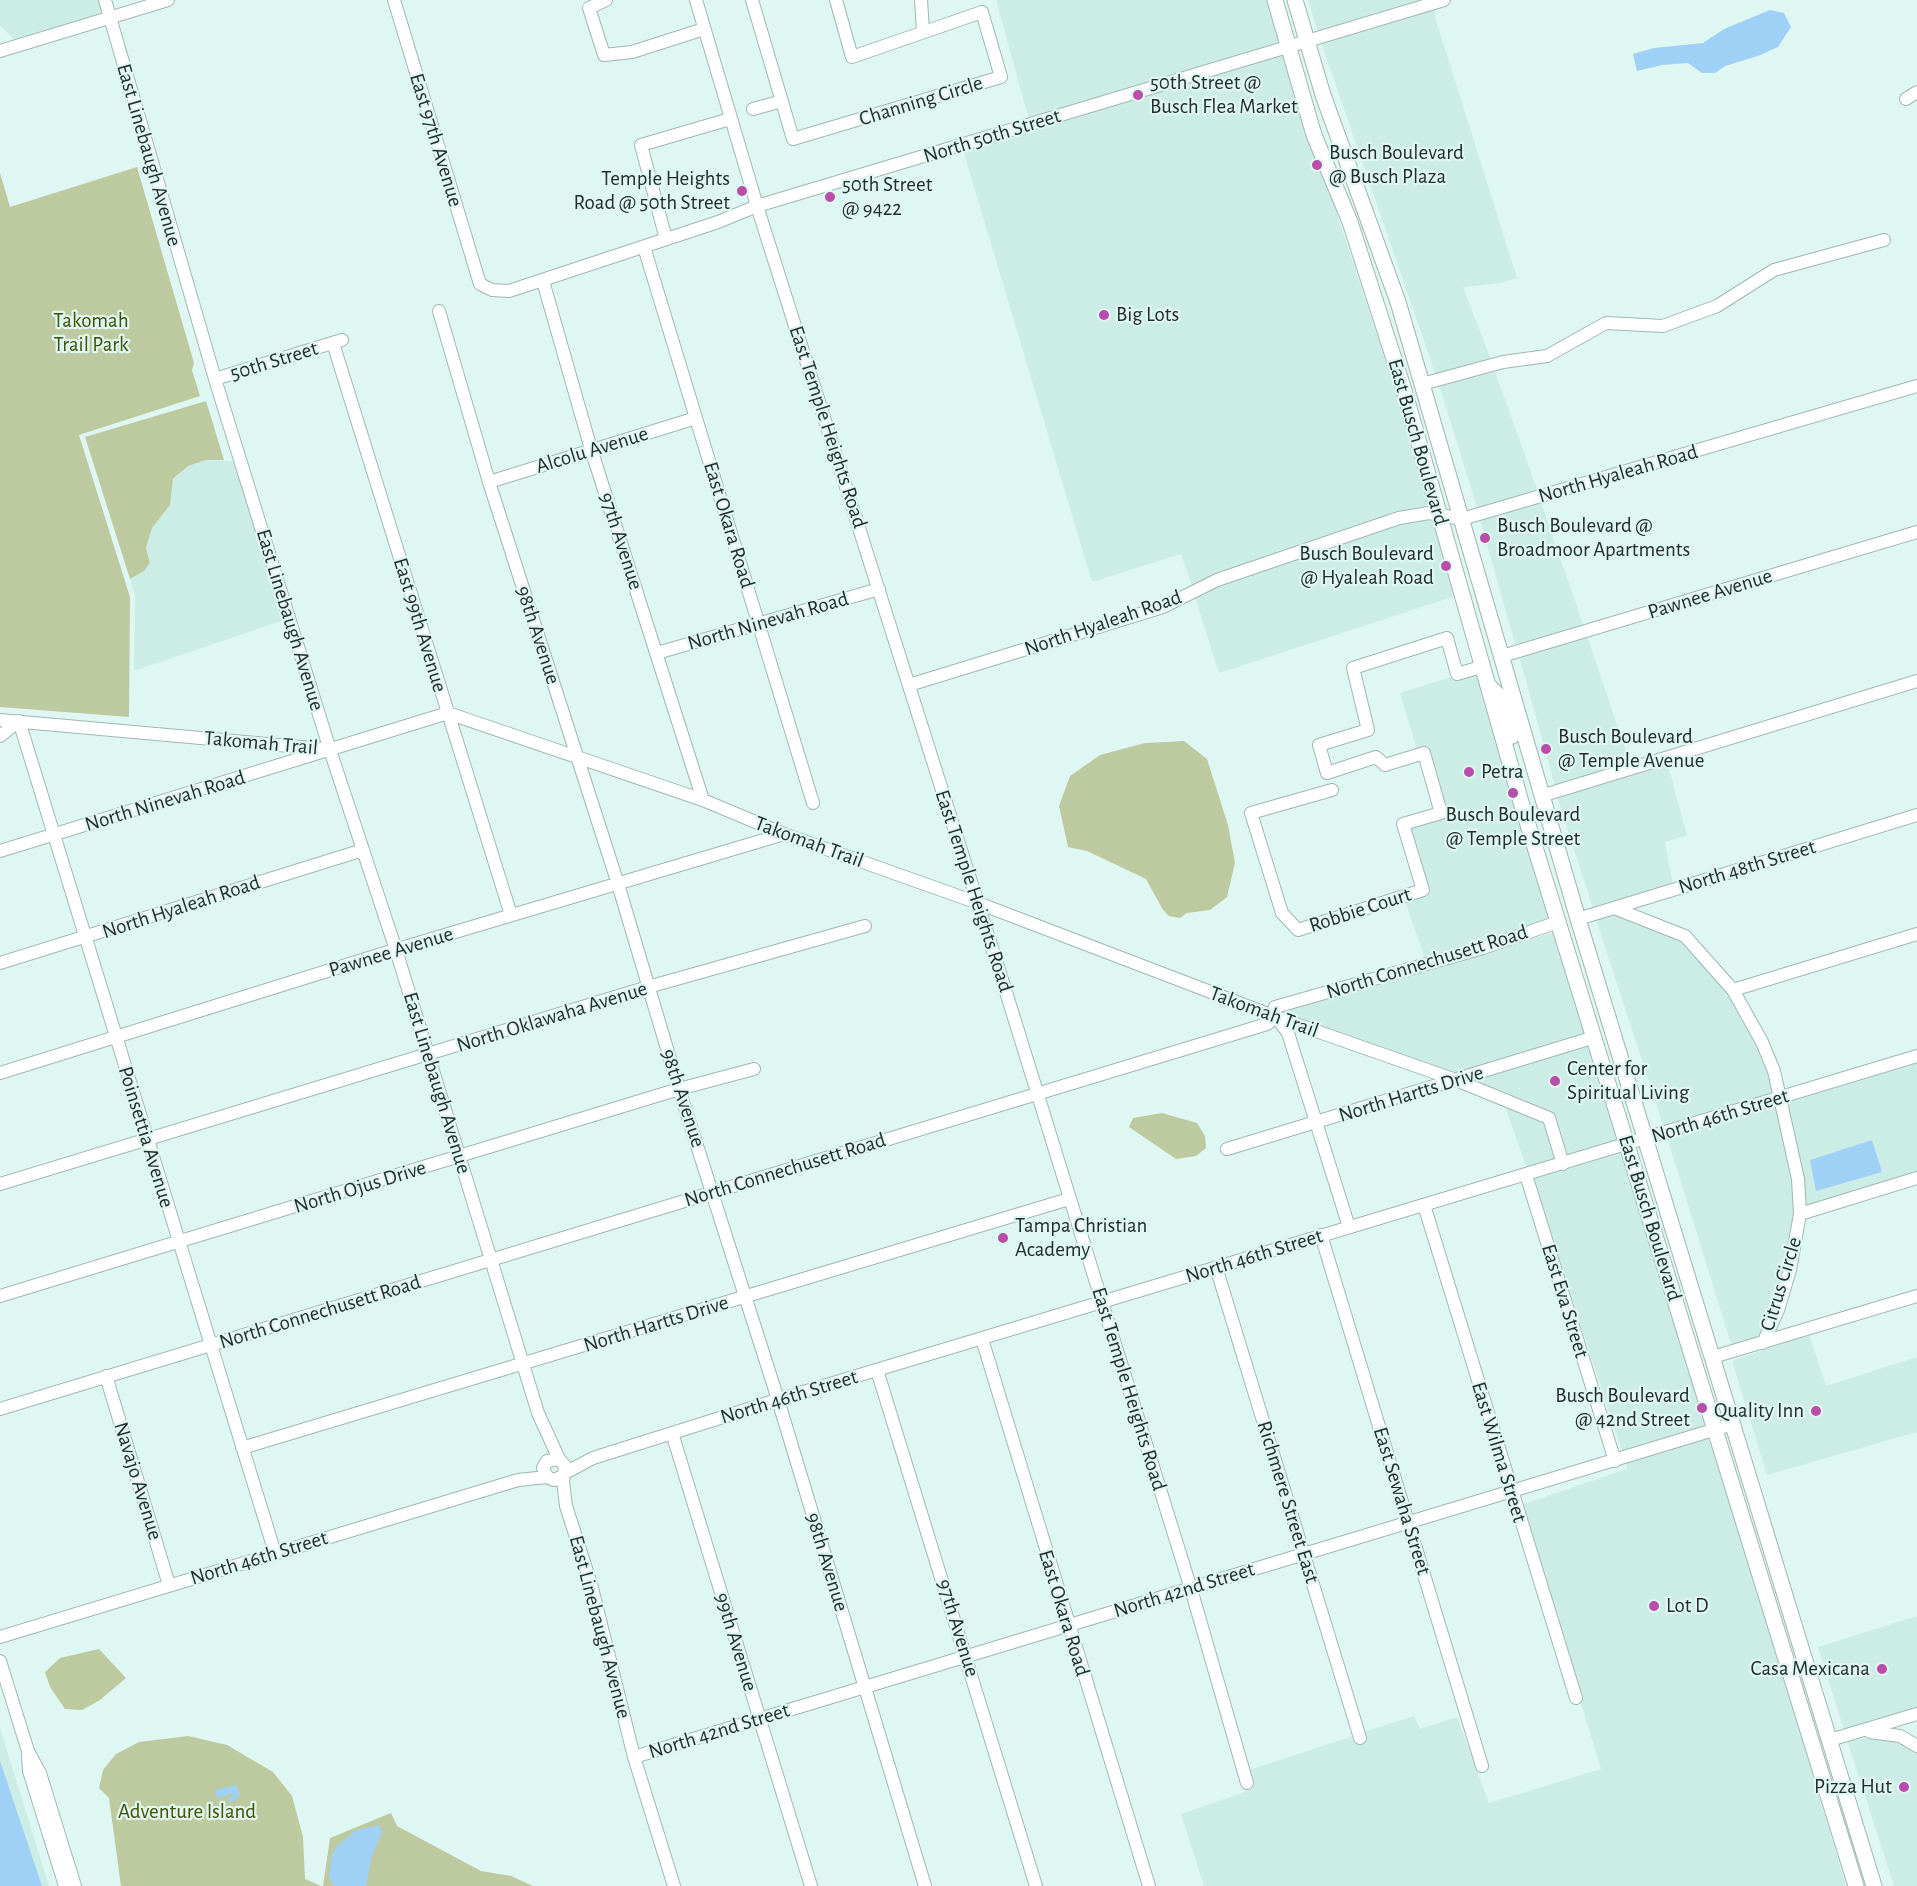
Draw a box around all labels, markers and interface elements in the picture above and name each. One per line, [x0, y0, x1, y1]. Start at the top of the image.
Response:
street label: East Linebaugh Avenue [111, 61, 187, 249]
street label: East 97th Avenue [404, 70, 468, 210]
street label: Channing Circle [856, 70, 986, 132]
place label: 50th Street @ Busch Flea Market [1150, 70, 1298, 120]
marker: 50th Street @ Busch Flea Market [1131, 88, 1145, 102]
street label: North 50th Street [920, 103, 1064, 169]
place label: Busch Boulevard @ Busch Plaza [1329, 140, 1464, 190]
marker: Busch Boulevard @ Busch Plaza [1310, 158, 1324, 172]
place label: Temple Heights Road @ 50th Street [574, 166, 730, 216]
place label: 50th Street @ 9422 [842, 172, 932, 222]
marker: Temple Heights Road @ 50th Street [735, 184, 749, 198]
marker: 50th Street @ 9422 [823, 190, 837, 204]
place label: Big Lots [1116, 302, 1179, 328]
park label: Takomah Trail Park [53, 308, 129, 358]
marker: Big Lots [1097, 308, 1111, 322]
street label: East Temple Heights Road [783, 323, 873, 531]
street label: 50th Street [227, 336, 321, 386]
street label: East Busch Boulevard [1382, 356, 1454, 528]
street label: Alcolu Avenue [533, 421, 651, 479]
street label: North Hyaleah Road [1535, 439, 1701, 509]
street label: East Okara Road [698, 459, 760, 591]
street label: 97th Avenue [593, 489, 649, 593]
place label: Busch Boulevard @ Broadmoor Apartments [1497, 513, 1690, 563]
street label: East Linebaugh Avenue [250, 526, 330, 714]
marker: Busch Boulevard @ Broadmoor Apartments [1478, 531, 1492, 545]
place label: Busch Boulevard @ Hyaleah Road [1299, 541, 1434, 591]
street label: East 99th Avenue [388, 555, 452, 695]
marker: Busch Boulevard @ Hyaleah Road [1439, 559, 1453, 573]
street label: Pawnee Avenue [1645, 563, 1775, 625]
street label: 98th Avenue [510, 583, 566, 687]
street label: North Hyaleah Road [1021, 584, 1185, 662]
street label: North Ninevah Road [685, 586, 851, 656]
place label: Busch Boulevard @ Temple Avenue [1558, 724, 1704, 774]
street label: Takomah Trail [203, 725, 319, 761]
marker: Busch Boulevard @ Temple Avenue [1539, 742, 1553, 756]
place label: Petra [1481, 759, 1524, 785]
street label: North Ninevah Road [82, 765, 248, 837]
marker: Petra [1462, 765, 1476, 779]
marker: Busch Boulevard @ Temple Street [1506, 786, 1520, 800]
street label: East Temple Heights Road [929, 787, 1019, 995]
place label: Busch Boulevard @ Temple Street [1446, 802, 1580, 852]
street label: Takomah Trail [751, 811, 867, 873]
street label: North 48th Street [1675, 834, 1819, 900]
street label: North Hyaleah Road [99, 870, 263, 944]
street label: Robbie Court [1306, 882, 1414, 938]
street label: North Connechusett Road [1323, 919, 1531, 1005]
street label: Pawnee Avenue [326, 921, 456, 983]
street label: North Oklawaha Avenue [454, 976, 650, 1058]
street label: Takomah Trail [1206, 981, 1322, 1043]
street label: East Linebaugh Avenue [397, 989, 477, 1177]
street label: 98th Avenue [655, 1046, 711, 1150]
place label: Center for Spiritual Living [1567, 1056, 1689, 1106]
street label: North Hartts Drive [1335, 1060, 1487, 1128]
street label: Poinsettia Avenue [113, 1063, 179, 1211]
marker: Center for Spiritual Living [1548, 1074, 1562, 1088]
street label: North 46th Street [1648, 1083, 1792, 1149]
street label: North Connechusett Road [681, 1127, 889, 1213]
street label: East Busch Boulevard [1613, 1132, 1687, 1304]
street label: North Ojus Drive [291, 1155, 429, 1219]
place label: Tampa Christian Academy [1015, 1213, 1147, 1263]
street label: North 46th Street [1182, 1223, 1326, 1289]
marker: Tampa Christian Academy [996, 1231, 1010, 1245]
street label: Citrus Circle [1755, 1234, 1807, 1334]
street label: East Eva Street [1536, 1241, 1594, 1361]
street label: North Connechusett Road [216, 1269, 424, 1355]
street label: East Temple Heights Road [1086, 1284, 1172, 1494]
street label: North Hartts Drive [580, 1290, 732, 1358]
street label: North 46th Street [717, 1364, 861, 1430]
street label: East Wilma Street [1466, 1379, 1532, 1525]
place label: Busch Boulevard @ 42nd Street [1555, 1383, 1690, 1433]
place label: Quality Inn [1714, 1398, 1804, 1424]
marker: Busch Boulevard @ 42nd Street [1695, 1401, 1709, 1415]
marker: Quality Inn [1809, 1404, 1823, 1418]
street label: Richmere Street East [1251, 1418, 1325, 1586]
street label: Navajo Avenue [108, 1419, 168, 1543]
street label: East Sewaha Street [1368, 1424, 1436, 1578]
street label: 98th Avenue [800, 1509, 854, 1615]
street label: North 46th Street [187, 1525, 331, 1591]
street label: East Linebaugh Avenue [563, 1533, 637, 1721]
street label: East Okara Road [1033, 1547, 1095, 1679]
street label: North 42nd Street [1110, 1557, 1258, 1623]
street label: 97th Avenue [931, 1576, 985, 1680]
street label: 99th Avenue [709, 1590, 763, 1694]
place label: Lot D [1666, 1593, 1708, 1619]
marker: Lot D [1647, 1599, 1661, 1613]
place label: Casa Mexicana [1750, 1656, 1870, 1682]
marker: Casa Mexicana [1875, 1662, 1889, 1676]
street label: North 42nd Street [645, 1698, 793, 1764]
place label: Pizza Hut [1814, 1774, 1892, 1800]
marker: Pizza Hut [1897, 1780, 1911, 1794]
park label: Adventure Island [118, 1799, 256, 1825]

